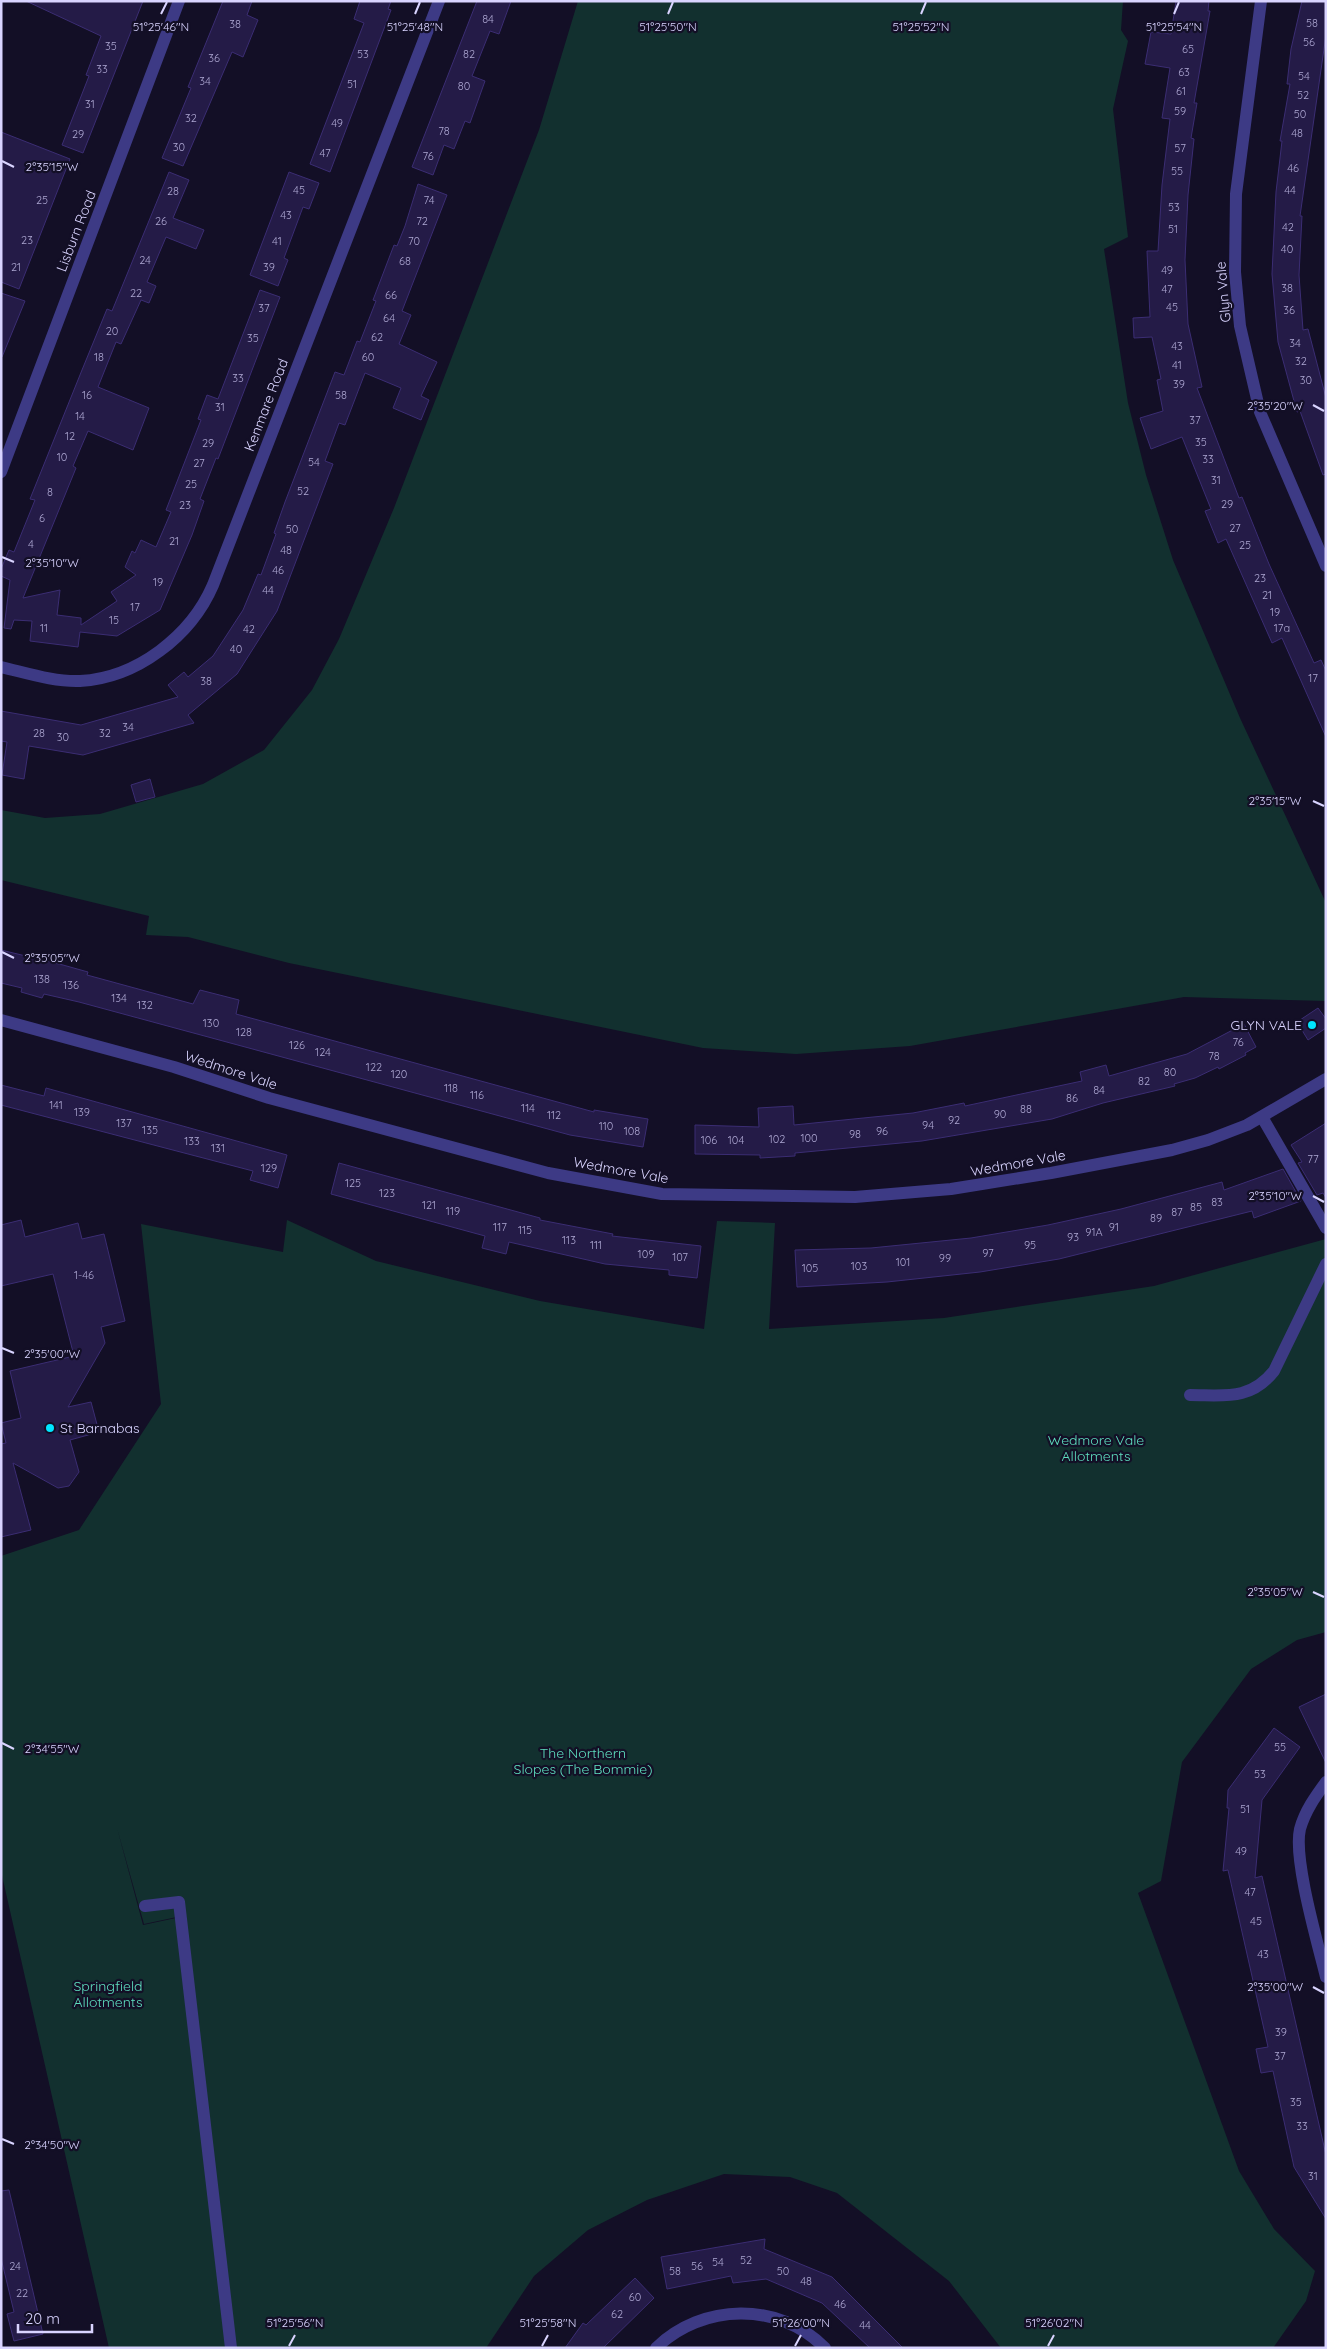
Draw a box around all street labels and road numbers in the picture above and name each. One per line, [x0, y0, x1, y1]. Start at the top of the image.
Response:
street label: Lisburn Road [52, 188, 100, 274]
street label: Glyn Vale [1211, 261, 1235, 323]
street label: Kenmare Road [240, 356, 292, 454]
street label: Wedmore Vale [182, 1047, 280, 1093]
street label: Wedmore Vale [969, 1146, 1067, 1180]
street label: Wedmore Vale [572, 1153, 670, 1187]

